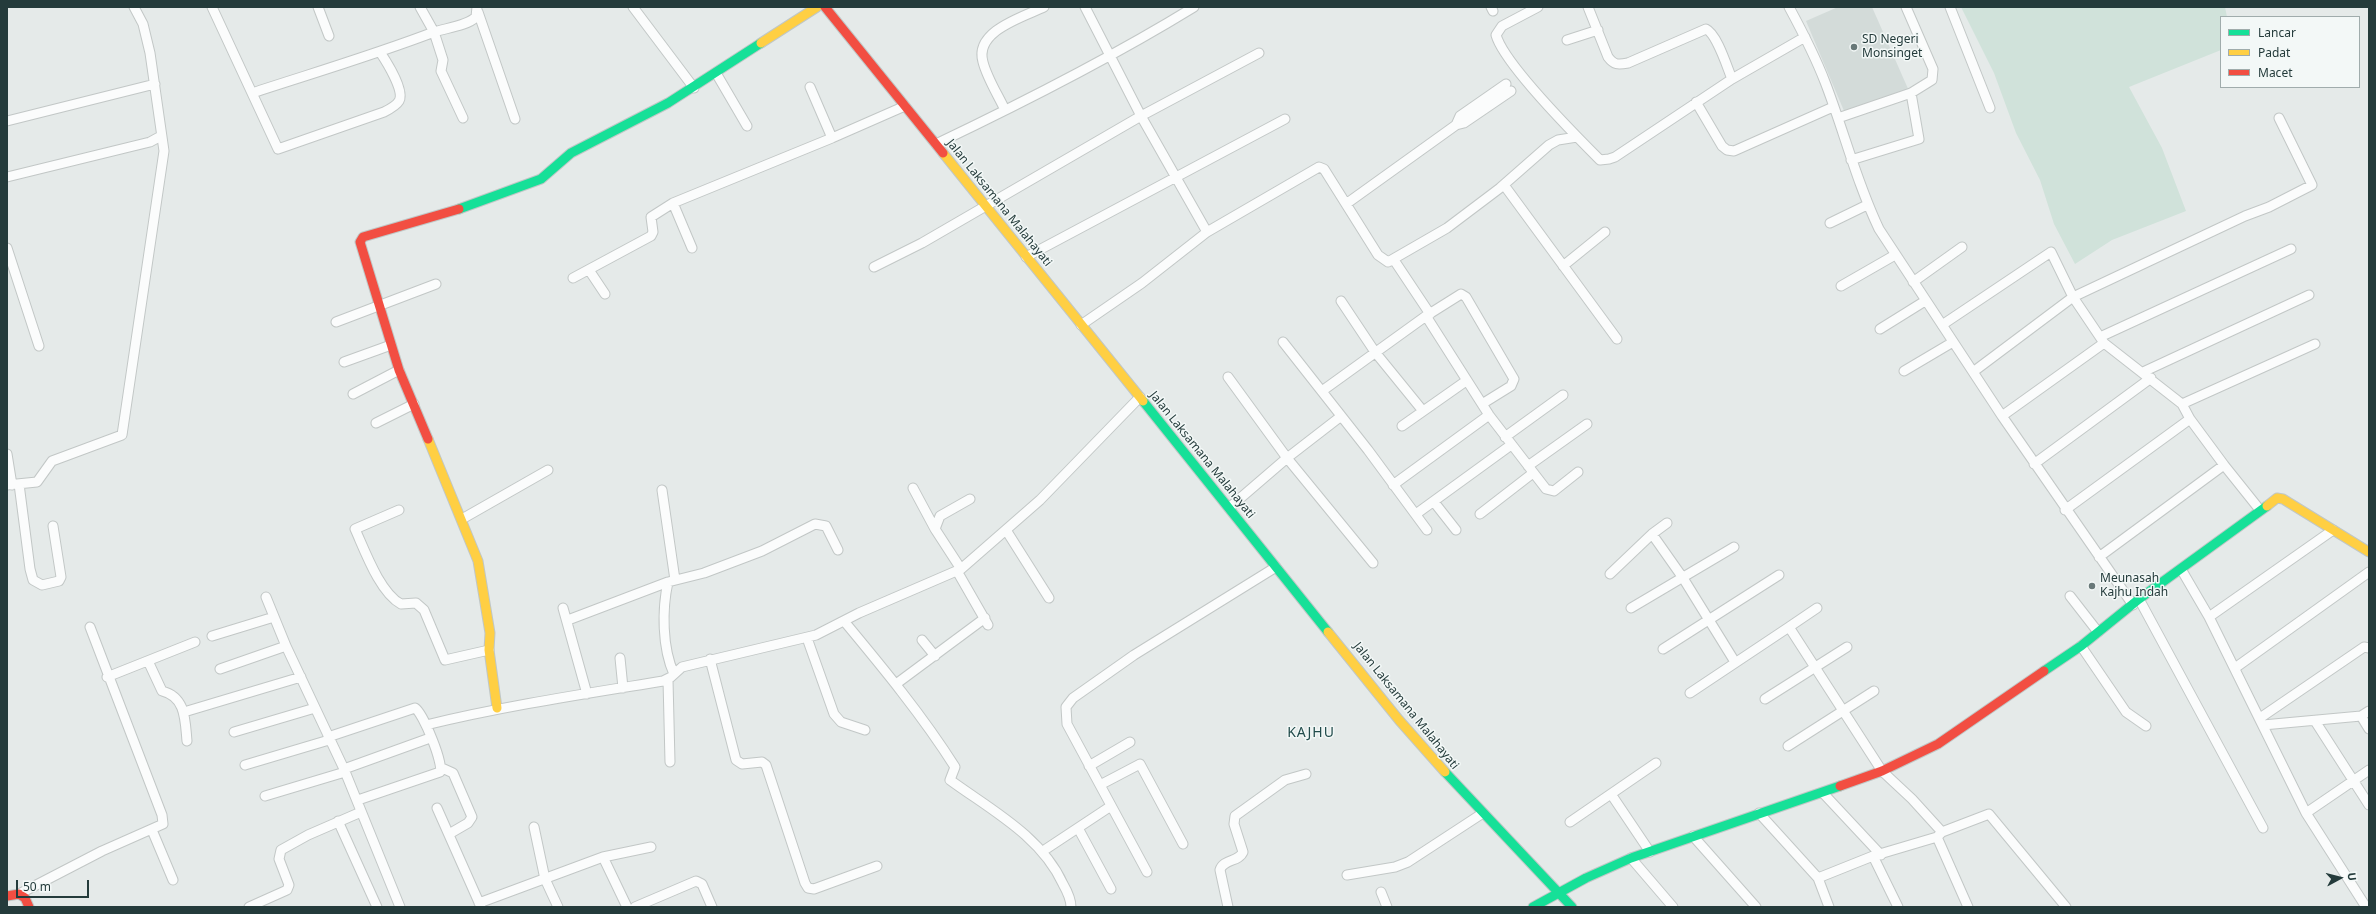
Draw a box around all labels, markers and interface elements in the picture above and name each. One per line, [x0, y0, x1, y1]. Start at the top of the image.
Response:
legend [2220, 16, 2360, 88]
text: Lancar [2258, 24, 2296, 41]
place label: SD Negeri Monsinget [1862, 33, 1922, 61]
marker: SD Negeri Monsinget [1849, 42, 1859, 52]
text: Padat [2258, 44, 2290, 61]
text: Macet [2258, 64, 2292, 81]
street label: Jalan Laksamana Malahayati [943, 137, 1055, 269]
street label: Jalan Laksamana Malahayati [1146, 389, 1258, 521]
place label: Meunasah Kajhu Indah [2100, 572, 2168, 600]
marker: Meunasah Kajhu Indah [2087, 581, 2097, 591]
street label: Jalan Laksamana Malahayati [1350, 640, 1462, 772]
district label: KAJHU [1287, 725, 1335, 741]
north arrow [2320, 858, 2360, 898]
text: U [2344, 871, 2360, 882]
scale bar [18, 872, 91, 898]
text: 50 m [23, 878, 51, 895]

